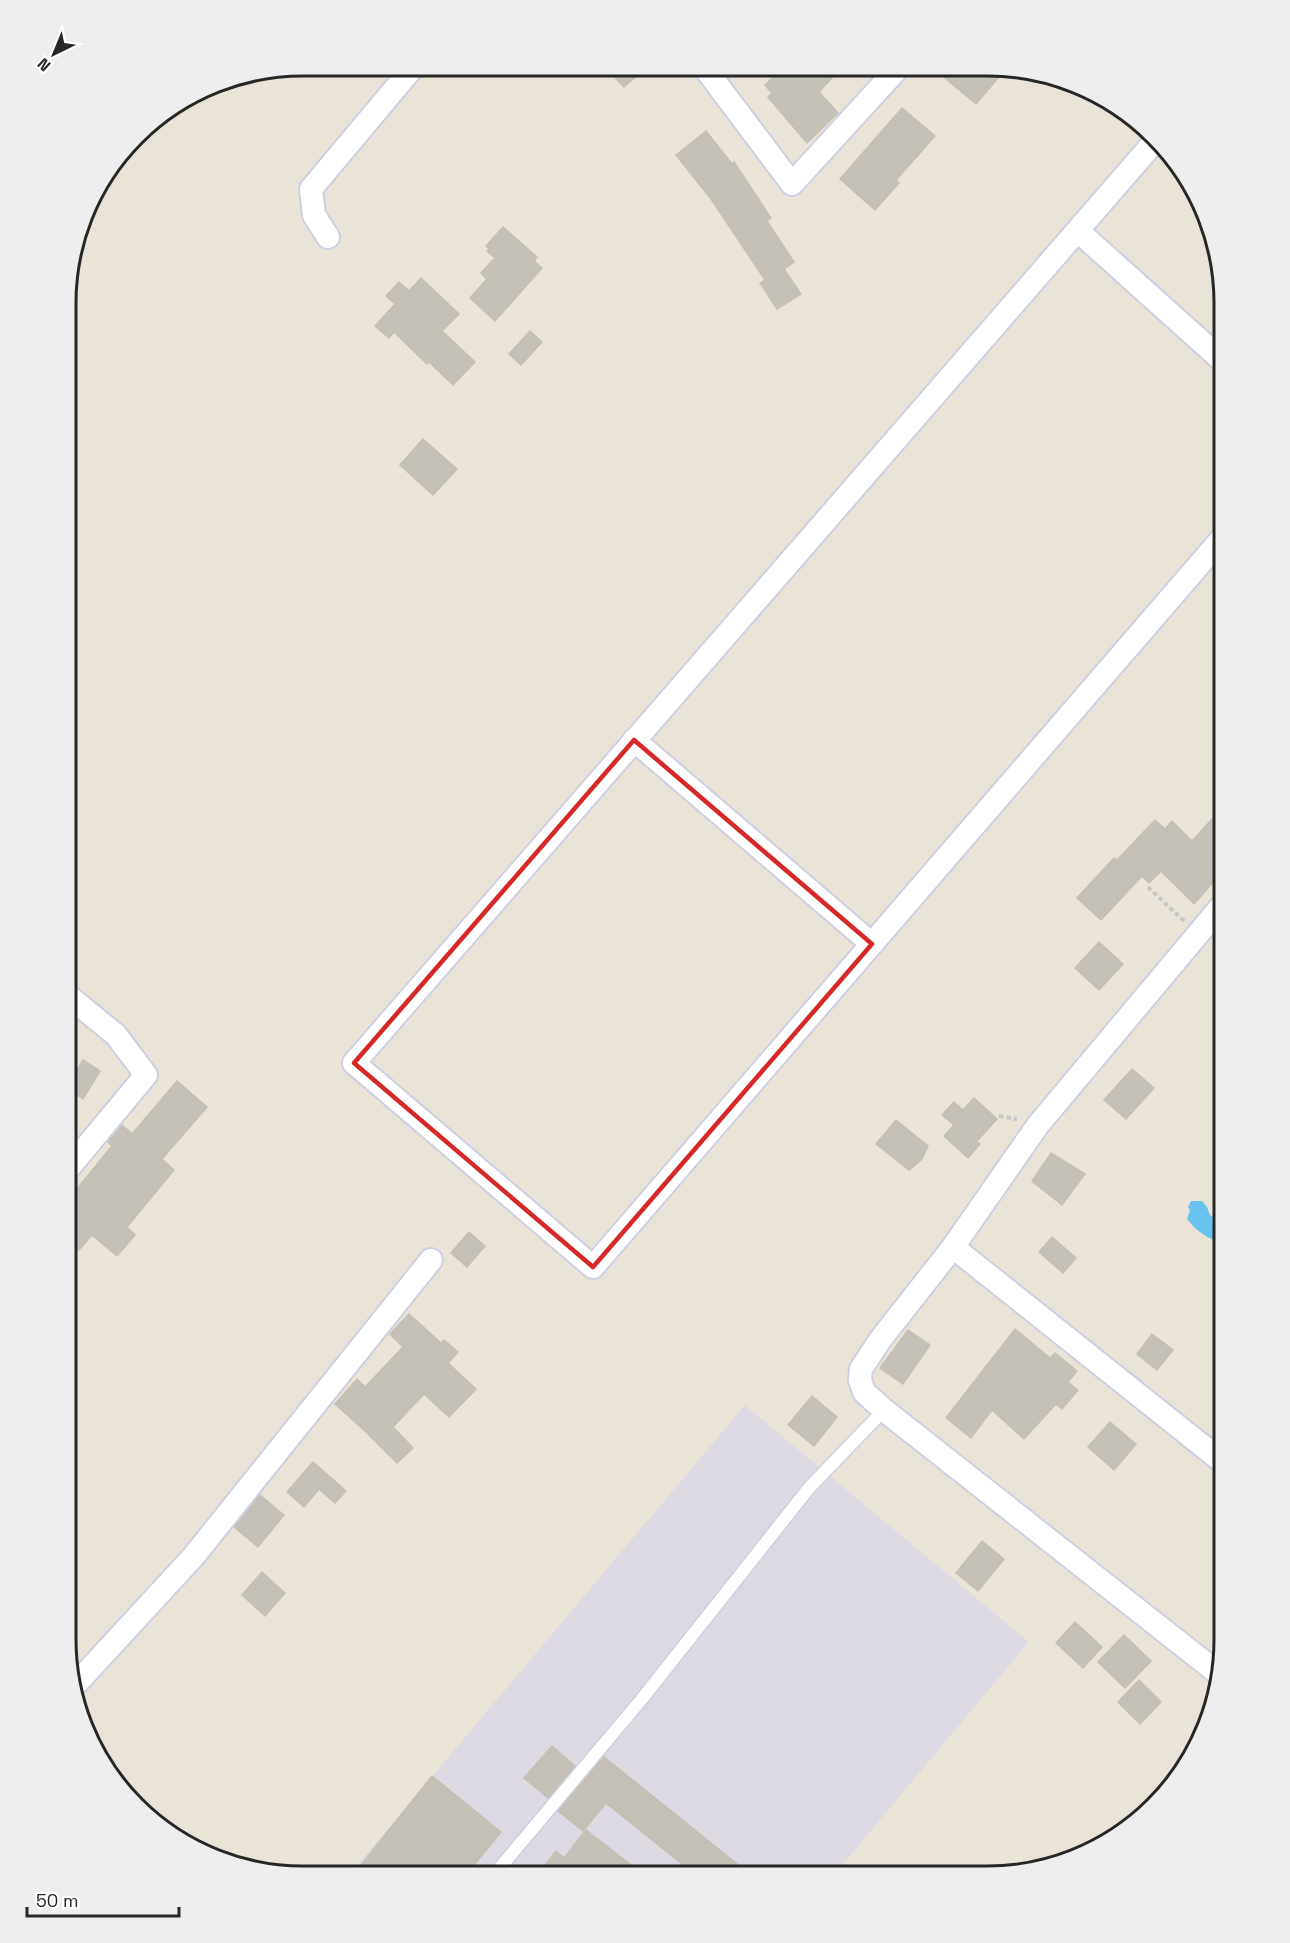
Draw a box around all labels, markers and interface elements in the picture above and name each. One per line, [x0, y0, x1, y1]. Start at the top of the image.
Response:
north arrow [24, 24, 84, 84]
text: N [33, 53, 55, 76]
scale bar [27, 1880, 178, 1918]
text: 50 m [36, 1889, 78, 1912]

